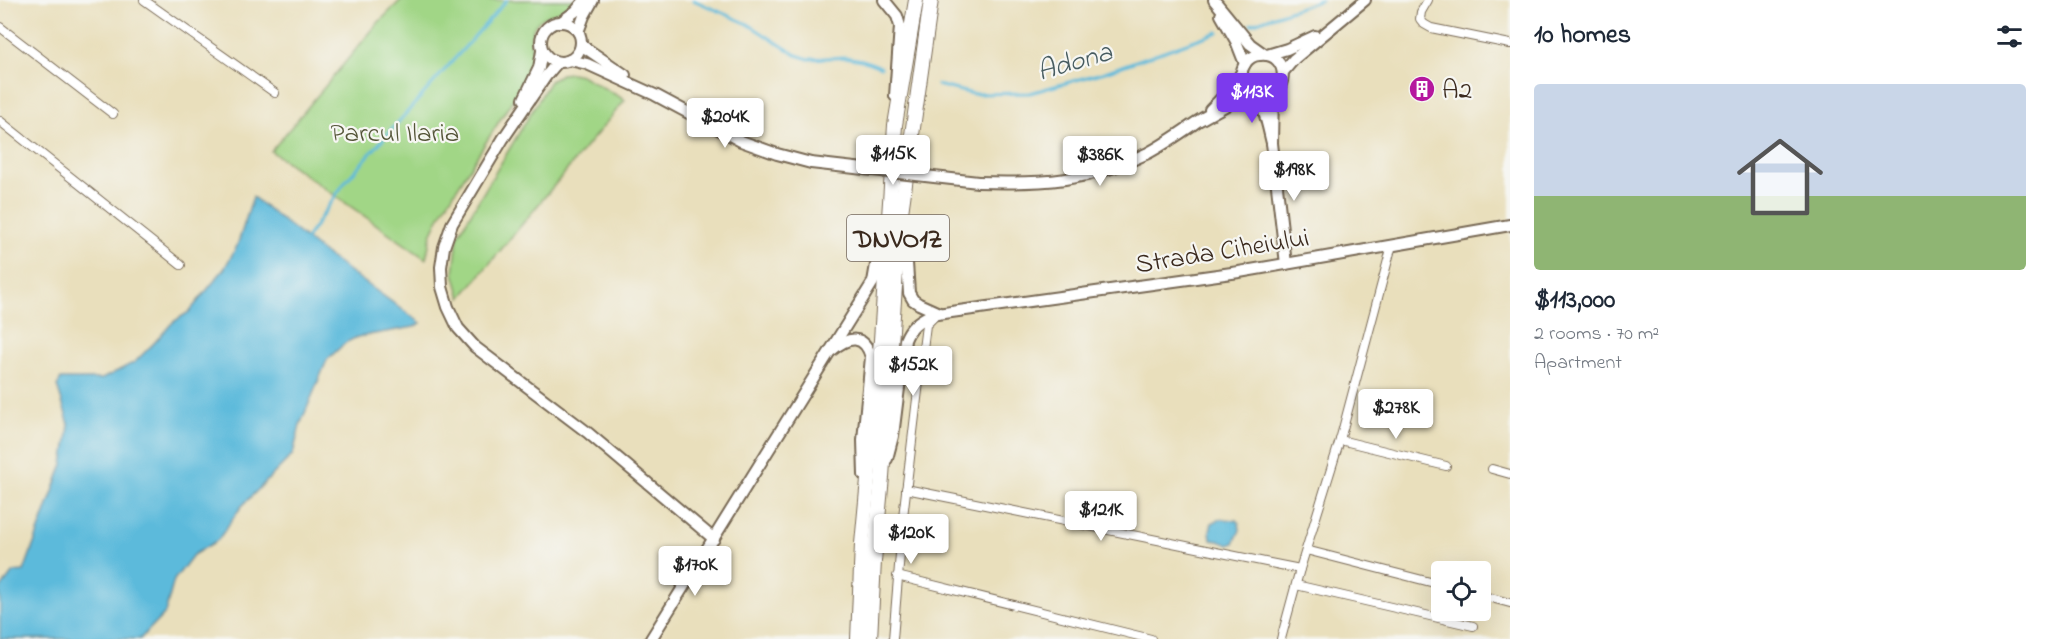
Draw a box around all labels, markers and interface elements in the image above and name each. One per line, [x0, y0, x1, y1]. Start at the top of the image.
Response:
text: 10 homes [1534, 17, 1631, 55]
icon: filters [1993, 20, 2026, 53]
water label: Adona [1033, 33, 1118, 94]
place label: A2 [1442, 72, 1472, 111]
pin: $113K [1210, 73, 1294, 124]
building icon: A2 [1407, 74, 1437, 104]
text: $113K [1231, 78, 1273, 107]
pin: $204K [683, 98, 767, 149]
text: $204K [701, 103, 749, 132]
park label: Parcul Ilaria [331, 115, 459, 154]
icon: home [1726, 123, 1834, 231]
pin: $115K [851, 135, 935, 186]
pin: $386K [1058, 136, 1142, 187]
text: $115K [870, 140, 916, 169]
text: $386K [1077, 141, 1123, 170]
pin: $198K [1252, 151, 1336, 202]
text: $198K [1273, 156, 1315, 185]
road number: DNVO1Z [847, 215, 949, 261]
street label: Strada Ciheiului [1133, 219, 1312, 285]
text: $113,000 [1534, 282, 1615, 320]
text: 2 rooms · 70 m² [1534, 320, 1659, 349]
pin: $152K [871, 346, 955, 397]
text: Apartment [1534, 349, 1622, 378]
text: $152K [888, 351, 938, 380]
pin: $278K [1354, 389, 1438, 440]
text: $278K [1372, 394, 1420, 423]
pin: $121K [1059, 491, 1143, 542]
text: $121K [1079, 496, 1123, 525]
pin: $120K [869, 514, 953, 565]
text: $120K [888, 519, 934, 548]
pin: $170K [653, 546, 737, 597]
text: $170K [672, 551, 718, 580]
map controls [1431, 561, 1491, 621]
button: locate [1431, 561, 1491, 621]

